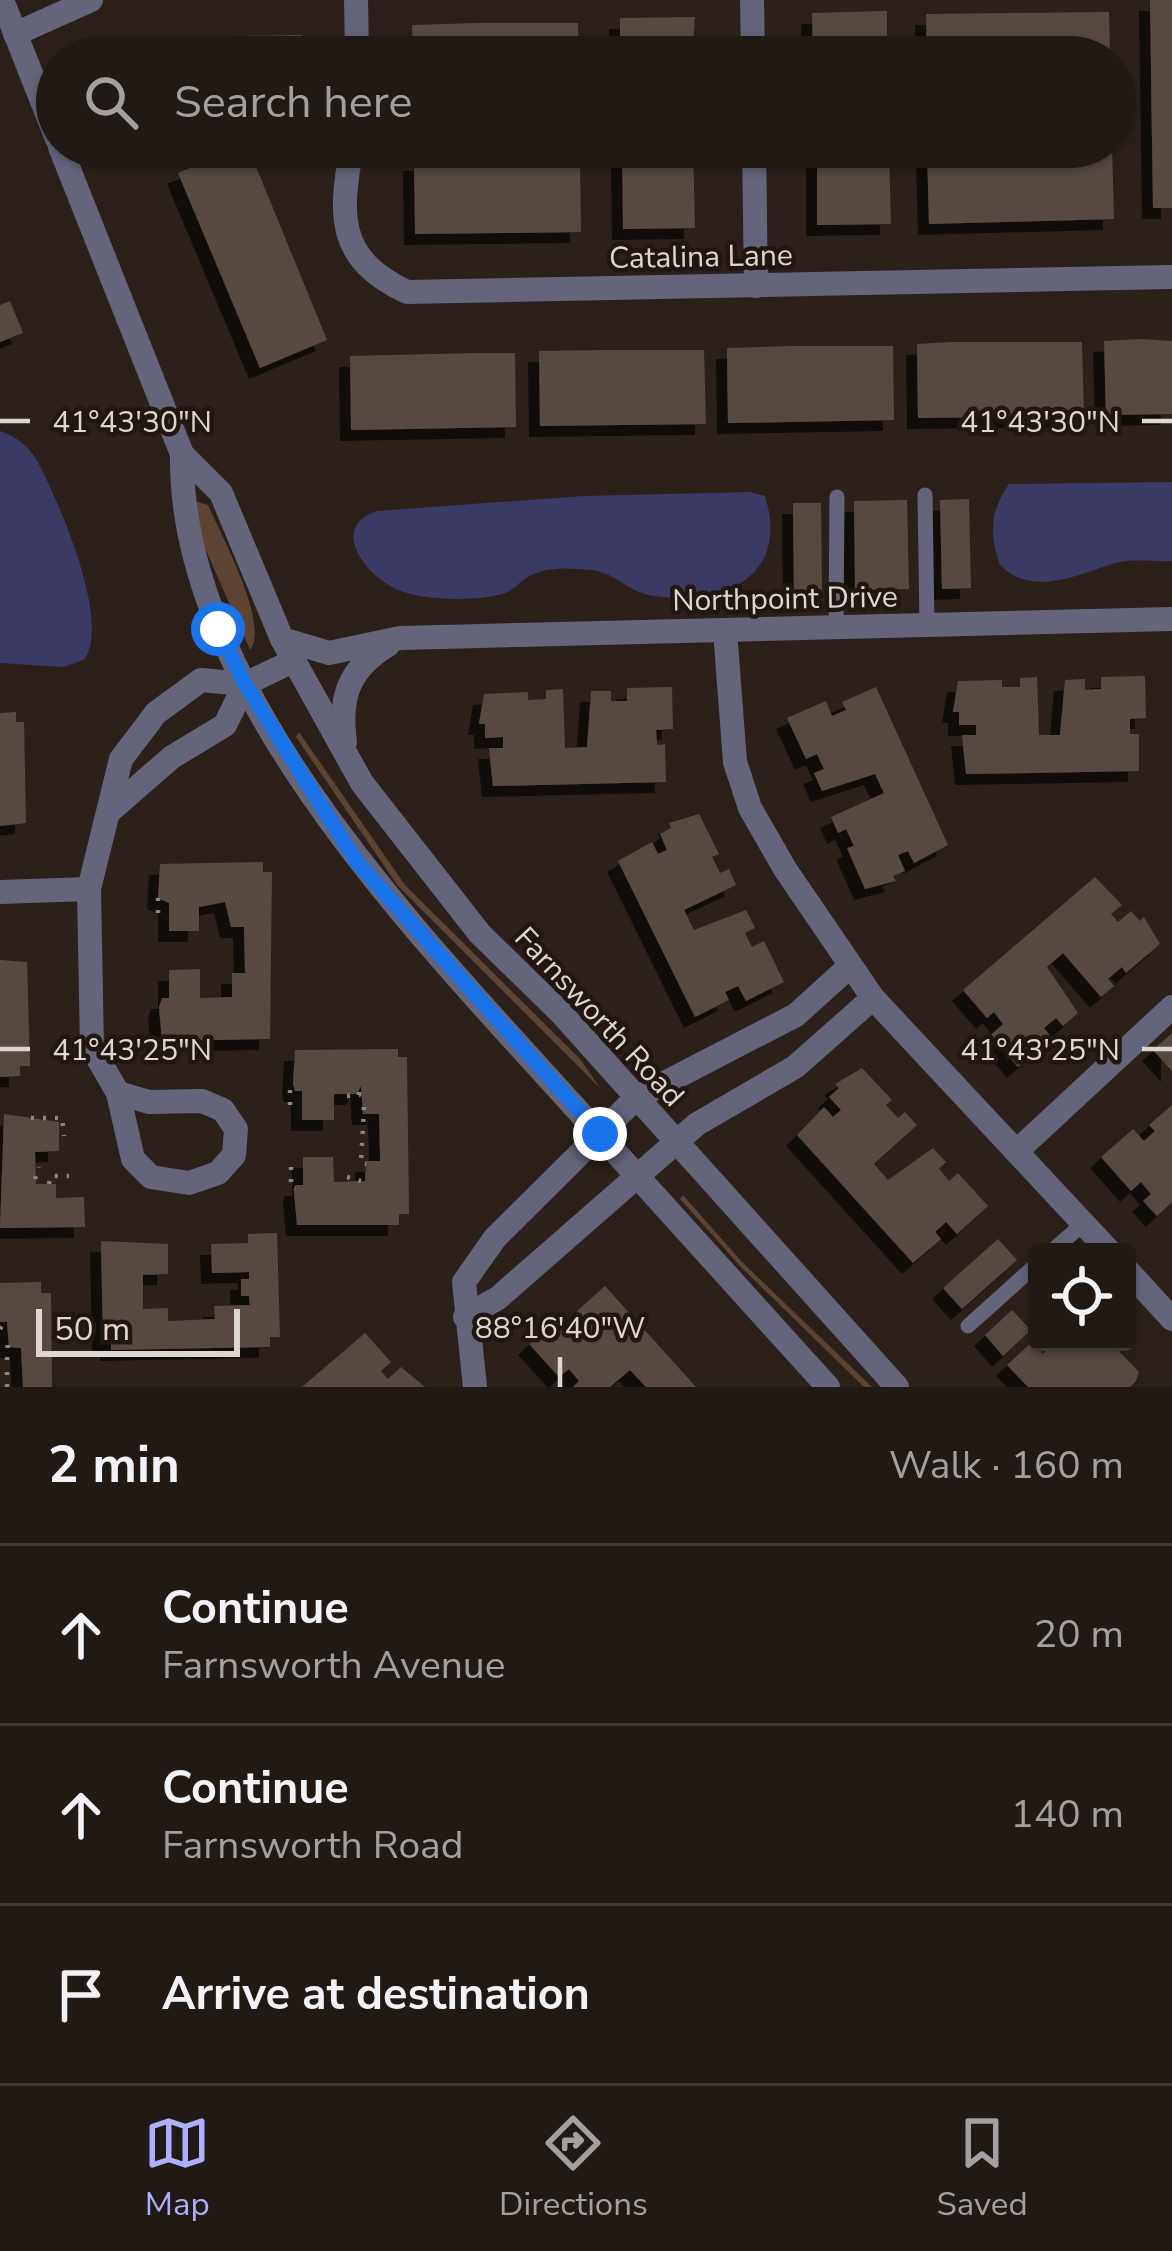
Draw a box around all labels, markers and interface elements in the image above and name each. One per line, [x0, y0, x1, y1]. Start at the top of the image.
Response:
search box [36, 36, 1136, 168]
icon: search [78, 69, 144, 135]
text: Search here [174, 72, 413, 133]
street label: Catalina Lane [609, 235, 793, 279]
text: 41°43'30"N [52, 402, 212, 443]
text: 41°43'30"N [960, 402, 1120, 443]
street label: Northpoint Drive [672, 577, 898, 621]
route start [191, 602, 245, 656]
street label: Farnsworth Road [505, 918, 693, 1116]
text: 41°43'25"N [52, 1030, 212, 1071]
text: 41°43'25"N [960, 1030, 1120, 1071]
route end [573, 1107, 627, 1161]
map controls [1028, 1243, 1136, 1351]
button: locate [1028, 1243, 1136, 1351]
scale bar [36, 1303, 240, 1356]
text: 50 m [54, 1307, 130, 1352]
text: 88°16'40"W [475, 1308, 645, 1349]
text: 2 min [48, 1430, 180, 1500]
text: Walk · 160 m [889, 1439, 1124, 1492]
text: Continue [162, 1578, 349, 1639]
icon: ahead [48, 1602, 114, 1668]
text: 20 m [1034, 1608, 1124, 1661]
text: Farnsworth Avenue [162, 1639, 506, 1692]
text: Continue [162, 1758, 349, 1819]
icon: ahead [48, 1782, 114, 1848]
text: 140 m [1010, 1788, 1124, 1841]
text: Farnsworth Road [162, 1819, 464, 1872]
icon: arrive [48, 1962, 114, 2028]
text: Arrive at destination [162, 1964, 590, 2025]
tab: Map [144, 2110, 210, 2227]
tab: Directions [499, 2110, 648, 2227]
tab: Saved [936, 2110, 1028, 2227]

